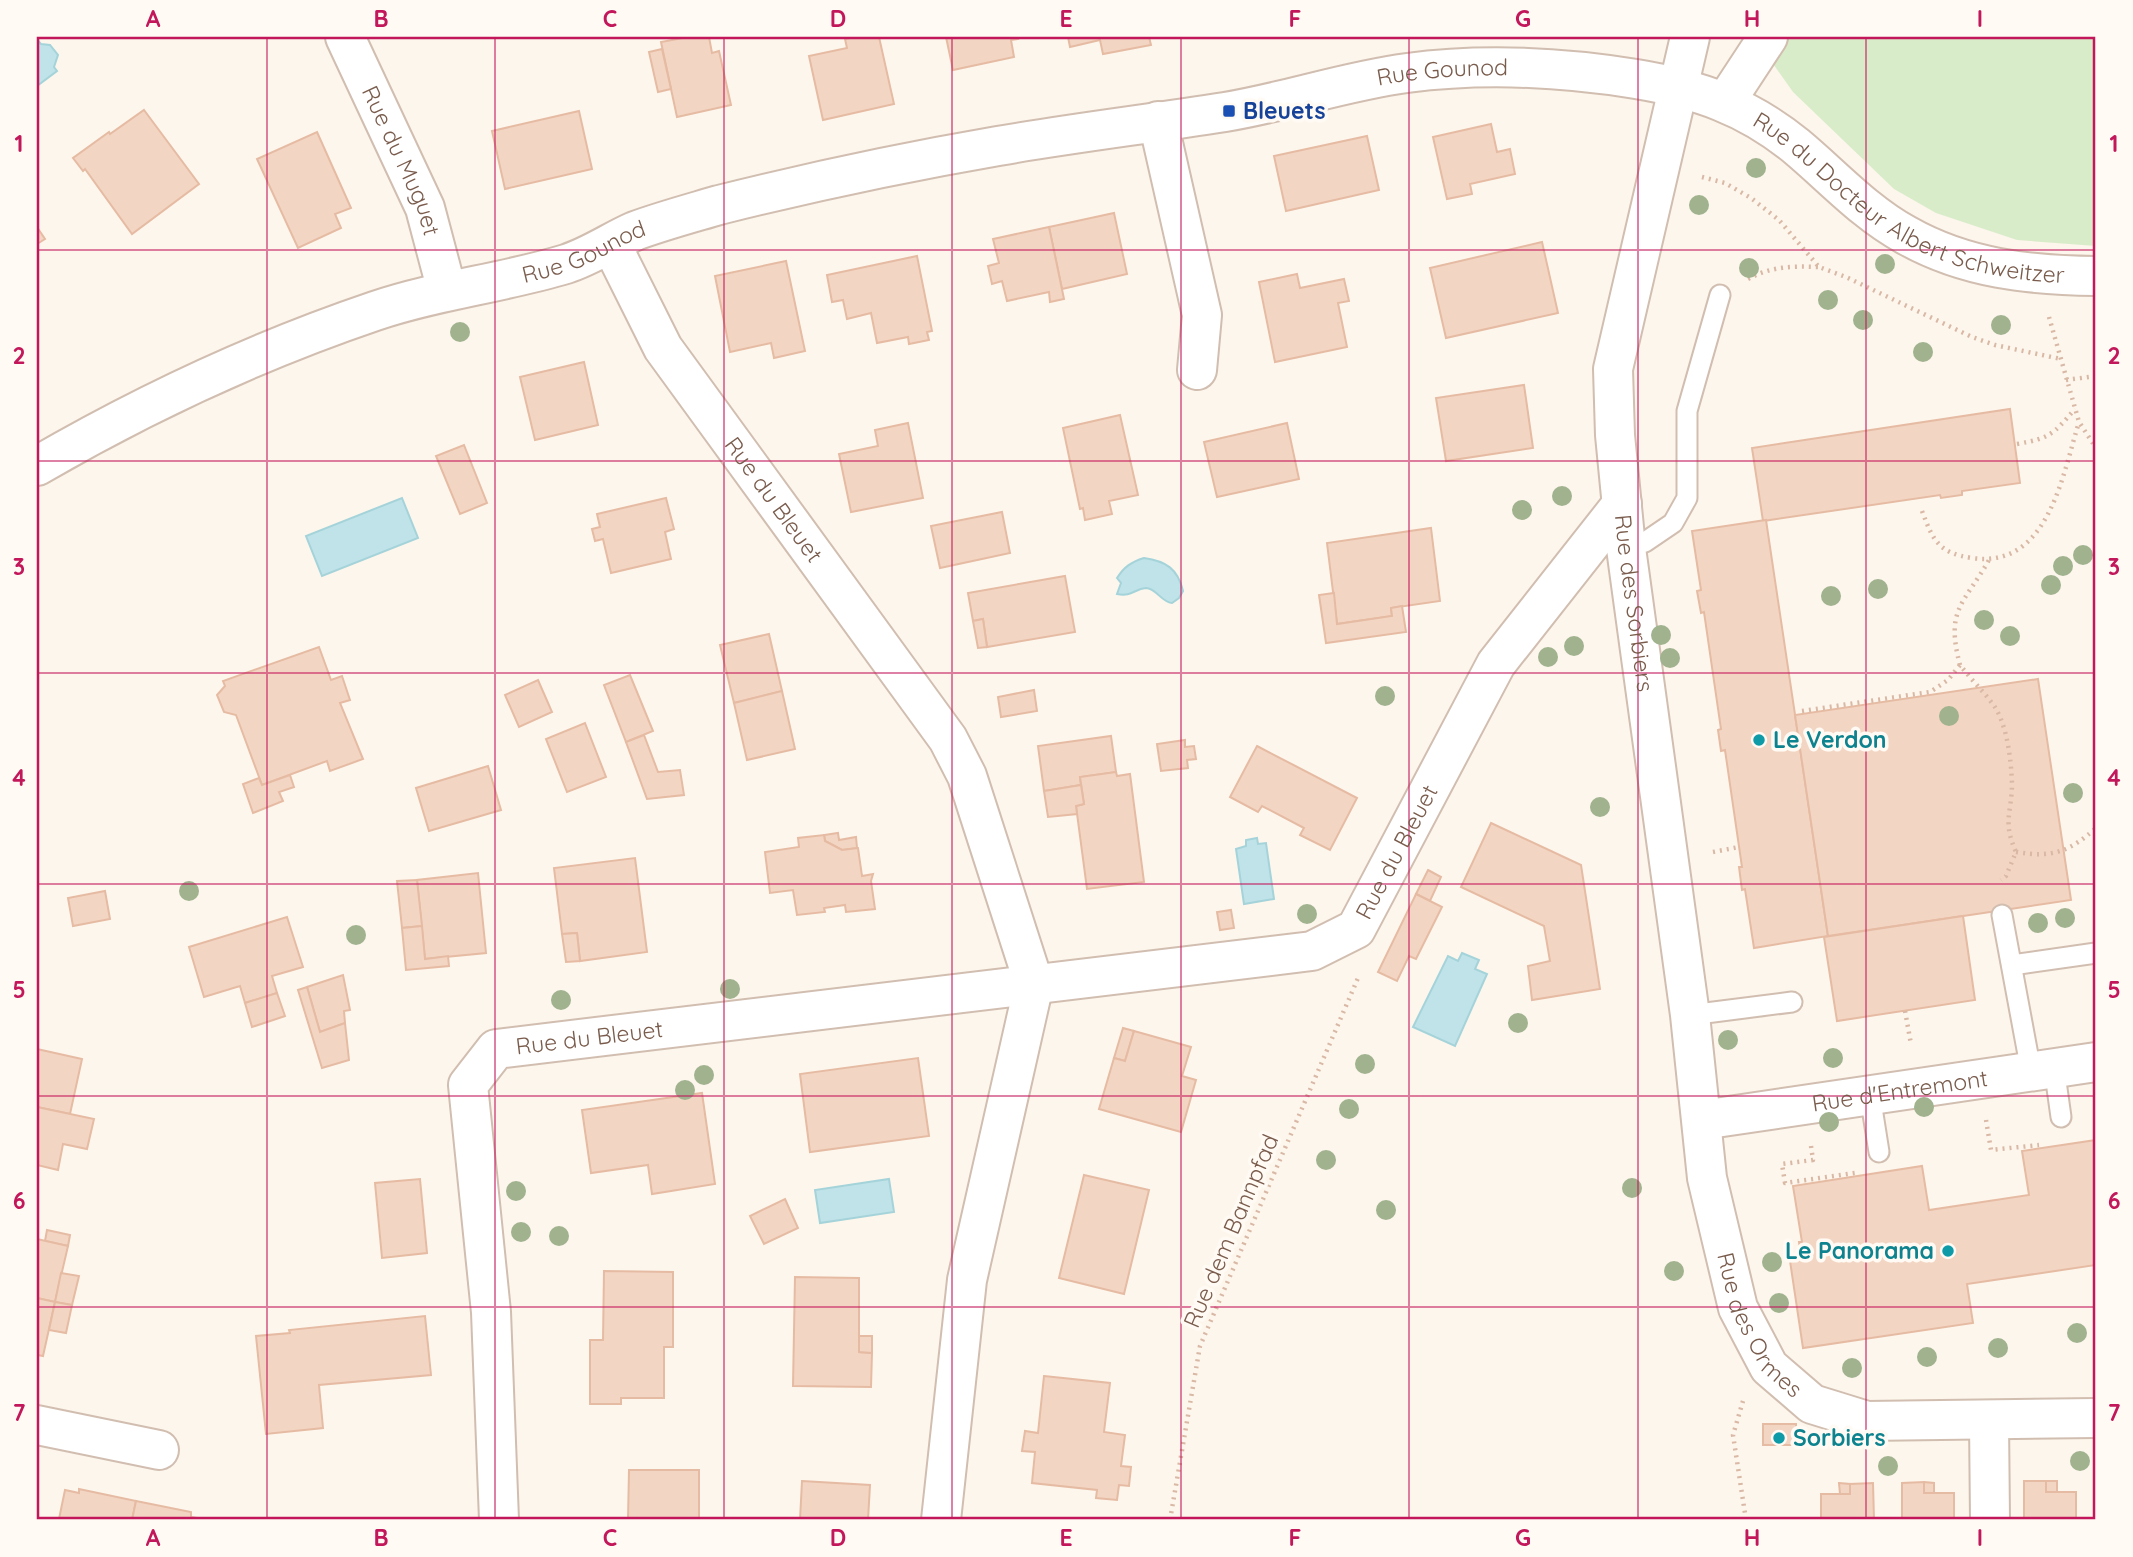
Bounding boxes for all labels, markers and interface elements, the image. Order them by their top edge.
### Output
text: A [146,4,161,33]
text: B [373,4,389,33]
text: C [603,4,617,33]
text: D [830,4,846,33]
text: E [1059,4,1073,33]
text: F [1289,4,1301,33]
text: G [1515,4,1531,33]
text: H [1744,4,1760,33]
text: I [1977,4,1983,33]
street label: Rue Gounod [1374,52,1508,92]
street label: Rue du Muguet [356,81,447,239]
place label: Bleuets [1243,96,1326,125]
marker: Bleuets [1221,103,1237,119]
street label: Rue du Docteur Albert Schweitzer [1748,105,2066,289]
text: 1 [15,129,23,158]
text: 1 [2110,129,2118,158]
street label: Rue Gounod [519,213,649,289]
text: 2 [12,341,26,370]
text: 2 [2107,341,2121,370]
street label: Rue du Bleuet [719,431,829,568]
street label: Rue des Sorbiers [1609,513,1661,694]
text: 3 [13,552,25,581]
text: 3 [2108,552,2120,581]
place label: Le Verdon [1773,725,1887,754]
marker: Le Verdon [1751,732,1767,748]
text: 4 [12,763,26,792]
text: 4 [2107,763,2121,792]
street label: Rue du Bleuet [1349,779,1444,924]
text: 5 [12,975,26,1004]
text: 5 [2107,975,2121,1004]
street label: Rue du Bleuet [514,1014,665,1061]
street label: Rue d'Entremont [1810,1063,1990,1118]
street label: Rue dem Bannpfad [1177,1130,1284,1332]
text: 6 [13,1186,25,1215]
text: 6 [2108,1186,2120,1215]
place label: Le Panorama [1785,1236,1934,1265]
marker: Le Panorama [1940,1243,1956,1259]
street label: Rue des Ormes [1711,1249,1809,1403]
text: 7 [13,1398,26,1427]
text: 7 [2108,1398,2121,1427]
place label: Sorbiers [1793,1423,1886,1452]
marker: Sorbiers [1771,1430,1787,1446]
text: A [146,1523,161,1552]
text: B [373,1523,389,1552]
text: C [603,1523,617,1552]
text: D [830,1523,846,1552]
text: E [1059,1523,1073,1552]
text: F [1289,1523,1301,1552]
text: G [1515,1523,1531,1552]
text: H [1744,1523,1760,1552]
text: I [1977,1523,1983,1552]

